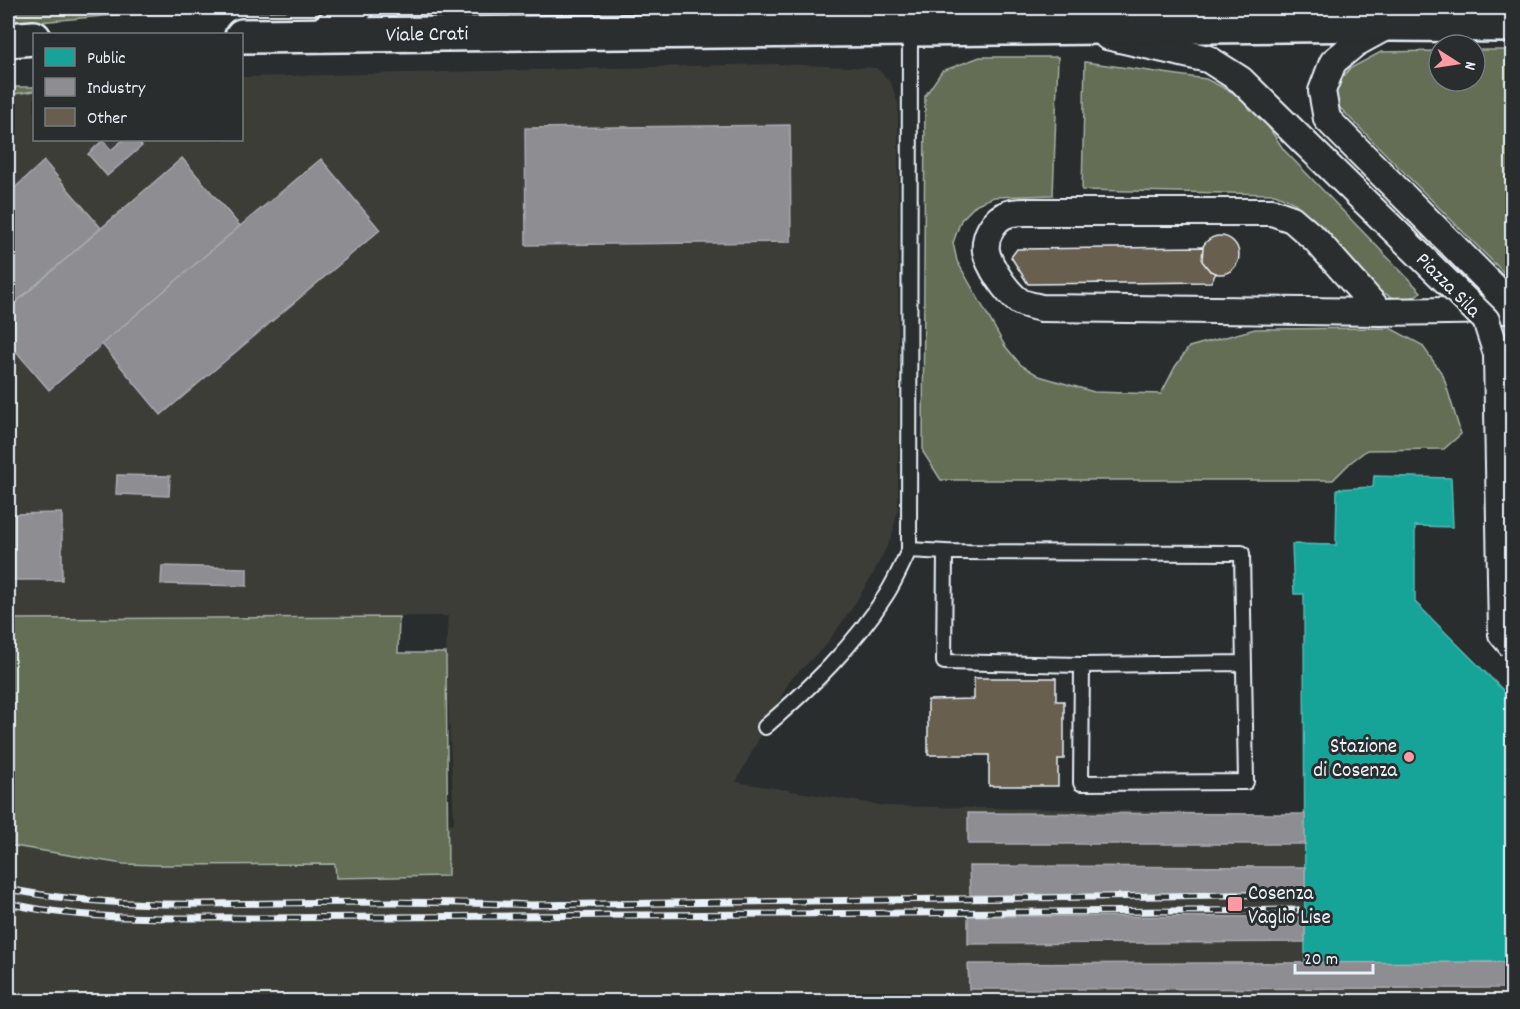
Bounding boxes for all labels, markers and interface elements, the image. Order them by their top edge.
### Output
street label: Viale Crati [386,20,469,52]
legend [33,33,243,141]
north arrow [1427,33,1487,93]
text: Public [87,47,126,72]
text: N [1457,59,1481,72]
text: Industry [87,77,146,102]
text: Other [87,107,127,132]
street label: Piazza Sila [1407,247,1487,326]
place label: Stazione di Cosenza [1313,733,1398,787]
marker: Stazione di Cosenza [1402,750,1416,764]
place label: Cosenza Vaglio Lise [1248,880,1331,934]
marker: Cosenza Vaglio Lise [1226,895,1244,913]
scale bar [1295,937,1373,975]
text: 20 m [1304,948,1338,973]

